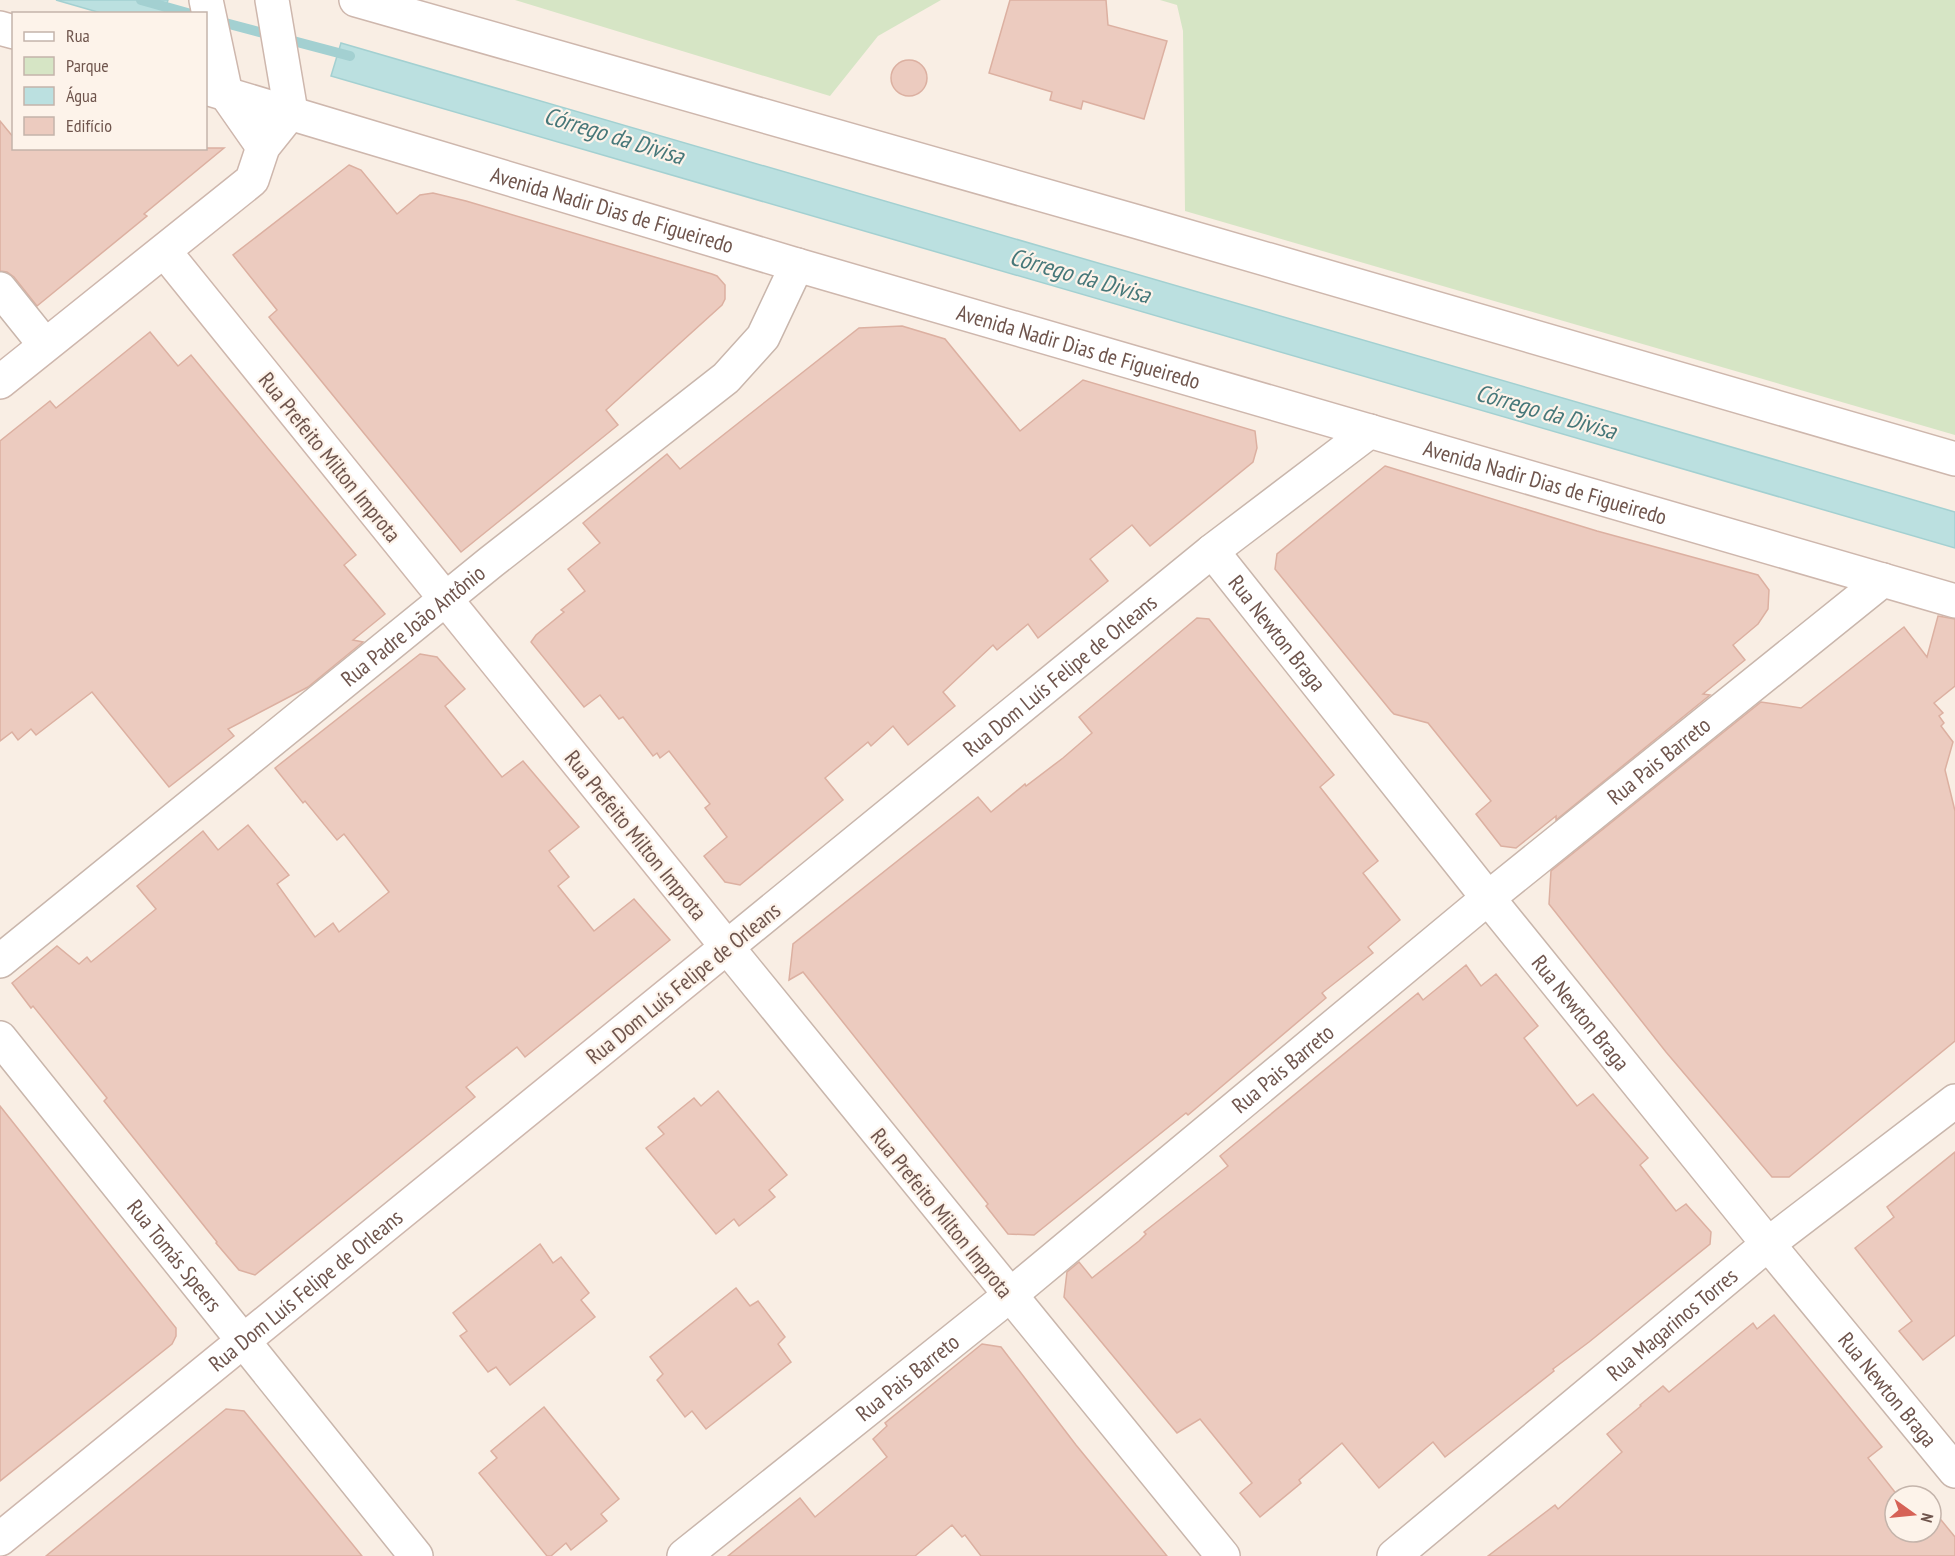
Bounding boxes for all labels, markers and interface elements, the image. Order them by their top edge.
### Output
legend [12,12,207,150]
text: Rua [66,24,90,47]
text: Parque [66,54,109,77]
text: Água [66,84,97,107]
water label: Córrego da Divisa [541,100,689,172]
text: Edifício [66,114,112,137]
street label: Avenida Nadir Dias de Figueiredo [487,160,737,259]
water label: Córrego da Divisa [1006,241,1155,311]
street label: Avenida Nadir Dias de Figueiredo [954,298,1203,395]
street label: Rua Prefeito Milton Improta [253,366,407,548]
water label: Córrego da Divisa [1472,377,1621,447]
street label: Avenida Nadir Dias de Figueiredo [1420,434,1670,531]
street label: Rua Padre João Antônio [335,559,491,692]
street label: Rua Newton Braga [1223,569,1332,697]
street label: Rua Dom Luís Felipe de Orleans [957,588,1162,763]
street label: Rua Pais Barreto [1601,711,1716,811]
street label: Rua Prefeito Milton Improta [559,744,713,926]
street label: Rua Dom Luís Felipe de Orleans [580,896,786,1070]
street label: Rua Newton Braga [1526,949,1636,1076]
street label: Rua Pais Barreto [1226,1018,1339,1119]
street label: Rua Prefeito Milton Improta [865,1122,1019,1304]
street label: Rua Tomás Speers [121,1194,228,1317]
street label: Rua Dom Luís Felipe de Orleans [203,1203,408,1377]
street label: Rua Magarinos Torres [1601,1261,1743,1387]
street label: Rua Newton Braga [1832,1326,1943,1453]
street label: Rua Pais Barreto [850,1328,965,1427]
north arrow [1883,1484,1943,1544]
text: N [1917,1511,1938,1525]

